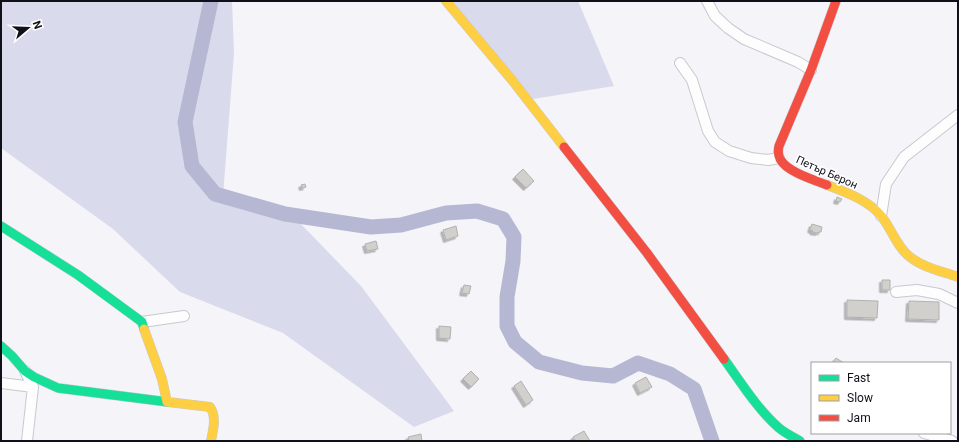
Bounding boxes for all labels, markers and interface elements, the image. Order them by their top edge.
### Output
north arrow [8,8,48,48]
text: N [30,19,44,31]
street label: Петър Берон [794,153,860,192]
legend [811,362,951,434]
text: Fast [847,371,870,385]
text: Slow [847,391,873,405]
text: Jam [847,411,871,425]

